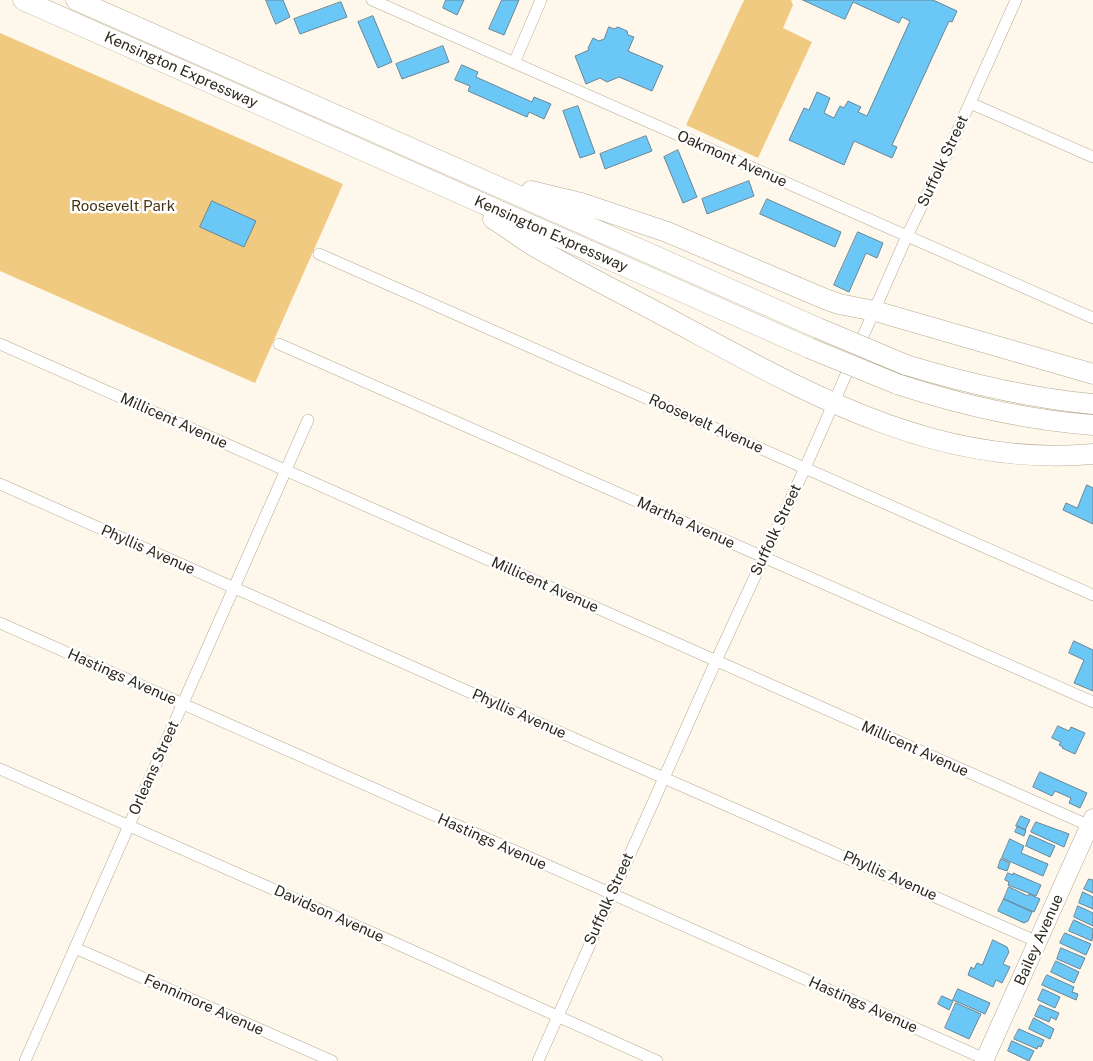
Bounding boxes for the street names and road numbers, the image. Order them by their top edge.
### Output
street label: Kensington Expressway [101,28,261,112]
street label: Suffolk Street [914,112,972,210]
street label: Oakmont Avenue [674,127,790,191]
street label: Kensington Expressway [471,192,631,276]
street label: Millicent Avenue [118,389,230,453]
street label: Roosevelt Avenue [646,391,766,457]
street label: Suffolk Street [747,481,805,579]
street label: Martha Avenue [634,493,738,553]
street label: Phyllis Avenue [98,521,198,579]
street label: Millicent Avenue [489,553,601,617]
street label: Hastings Avenue [65,645,179,709]
street label: Phyllis Avenue [469,685,569,743]
street label: Millicent Avenue [859,717,971,781]
street label: Orleans Street [125,718,183,818]
street label: Hastings Avenue [435,810,549,874]
street label: Phyllis Avenue [840,847,940,905]
street label: Suffolk Street [581,850,637,948]
street label: Davidson Avenue [271,882,387,946]
street label: Bailey Avenue [1011,892,1067,988]
street label: Fennimore Avenue [141,971,267,1039]
street label: Hastings Avenue [806,973,920,1037]

